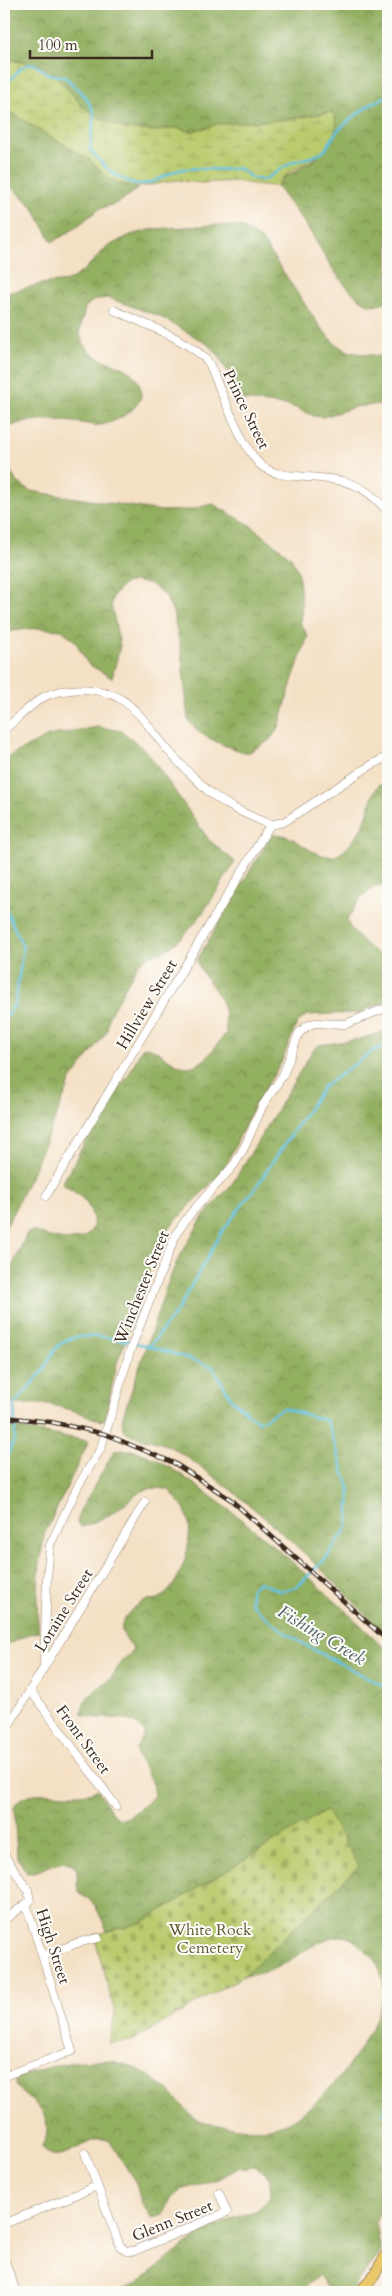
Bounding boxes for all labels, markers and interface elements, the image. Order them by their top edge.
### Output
scale bar [30,28,152,60]
text: 100 m [38,35,78,55]
street label: Prince Street [217,366,275,453]
street label: Hillview Street [111,955,182,1054]
street label: Winchester Street [109,1227,175,1348]
street label: Loraine Street [29,1565,98,1657]
water label: Fishing Creek [273,1599,371,1672]
street label: Front Street [51,1701,116,1779]
street label: High Street [30,1906,76,1987]
park label: White Rock Cemetery [167,1919,252,1959]
street label: Glenn Street [129,2195,216,2247]

